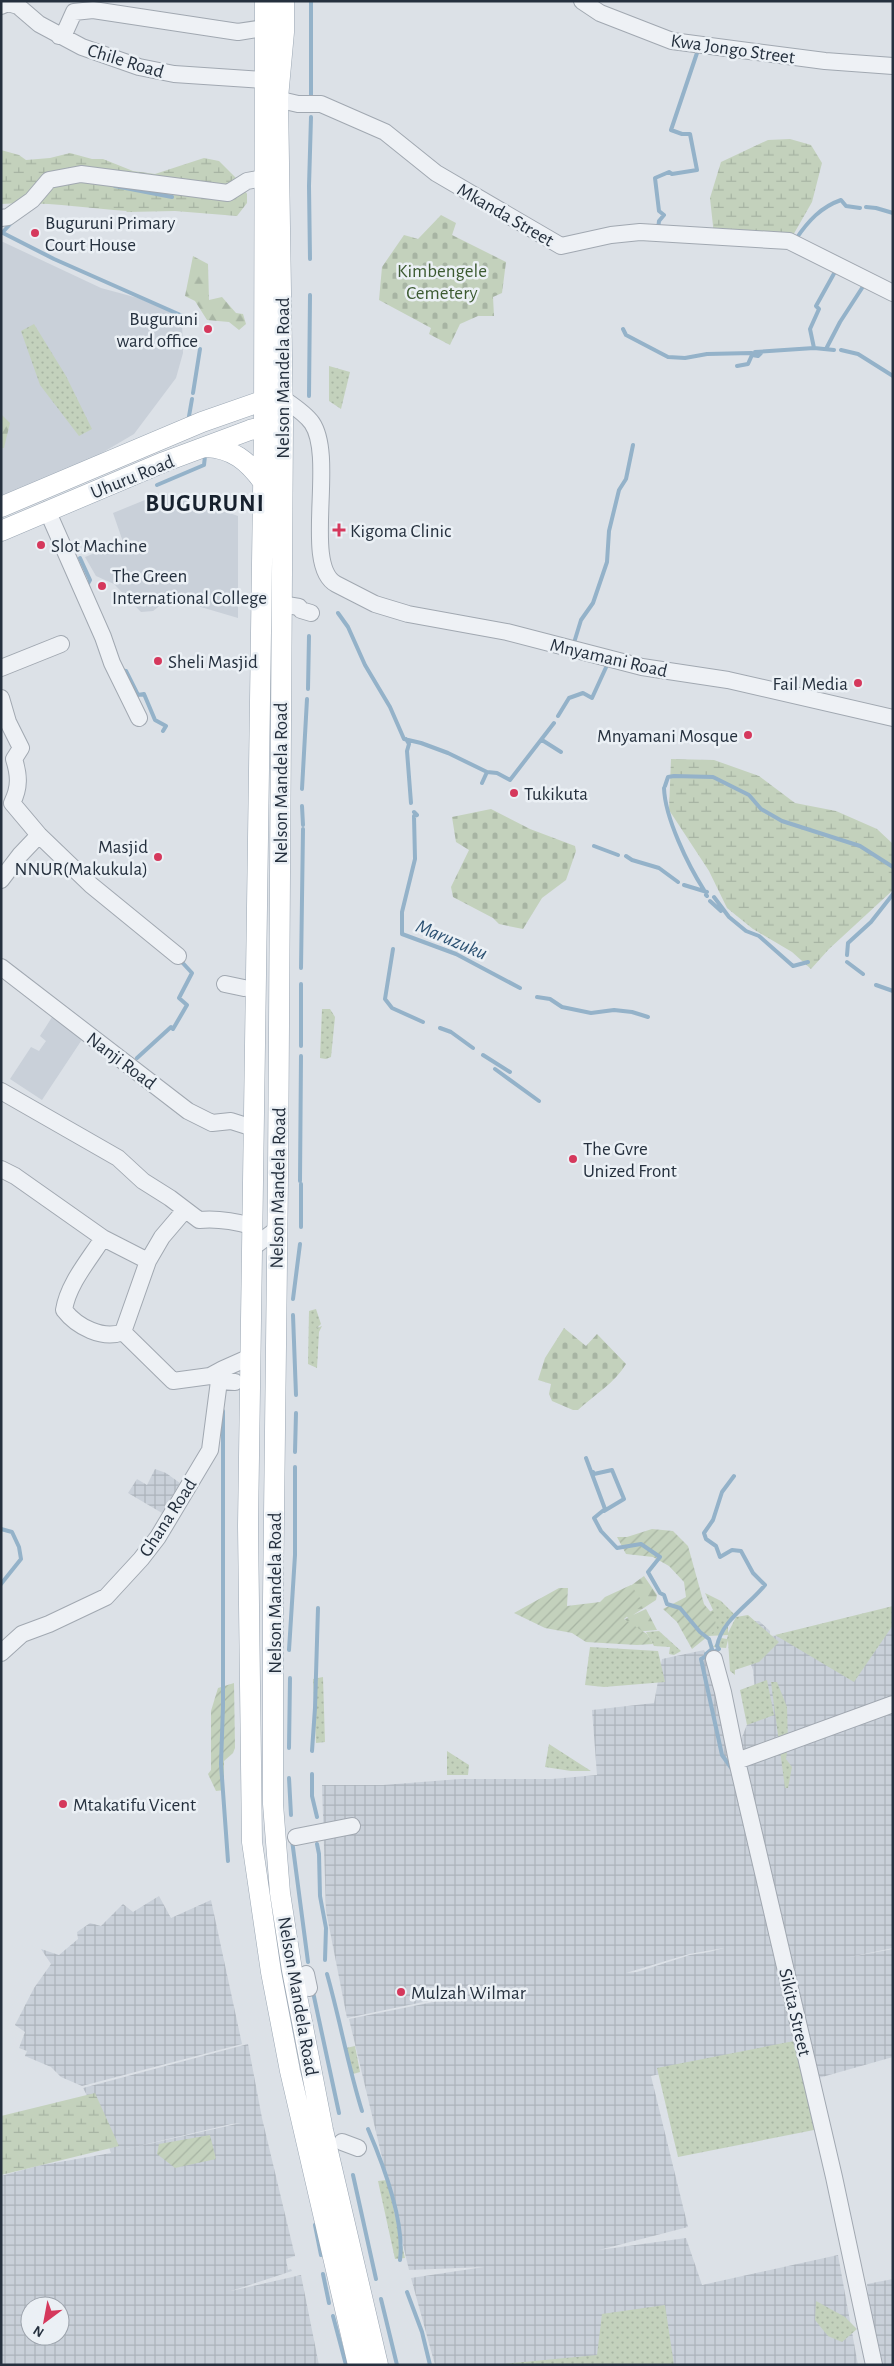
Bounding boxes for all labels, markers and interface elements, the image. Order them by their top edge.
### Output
street label: Kwa Jongo Street [669,31,796,68]
street label: Chile Road [85,41,166,82]
street label: Mkanda Street [454,180,557,251]
place label: Buguruni Primary Court House [45,214,175,255]
marker: Buguruni Primary Court House [29,227,41,239]
park label: Kimbengele Cemetery [397,262,487,303]
street label: Nelson Mandela Road [274,297,293,459]
place label: Buguruni ward office [117,310,198,351]
marker: Buguruni ward office [202,323,214,335]
street label: Uhuru Road [88,452,177,503]
district label: BUGURUNI [145,492,265,516]
place label: Kigoma Clinic [350,522,451,541]
marker: Kigoma Clinic [332,523,346,537]
place label: Slot Machine [51,537,147,556]
marker: Slot Machine [35,539,47,551]
place label: The Green International College [112,567,267,608]
marker: The Green International College [96,580,108,592]
street label: Mnyamani Road [548,636,669,681]
place label: Sheli Masjid [168,653,258,672]
marker: Sheli Masjid [152,655,164,667]
place label: Fail Media [773,675,848,694]
marker: Fail Media [852,677,864,689]
street label: Nelson Mandela Road [272,702,291,864]
place label: Mnyamani Mosque [597,727,738,746]
marker: Mnyamani Mosque [742,729,754,741]
place label: Tukikuta [524,785,588,804]
marker: Tukikuta [508,787,520,799]
place label: Masjid NNUR(Makukula) [15,838,148,879]
marker: Masjid NNUR(Makukula) [152,851,164,863]
water label: Maruzuku [413,916,490,964]
street label: Nanji Road [83,1029,159,1093]
street label: Nelson Mandela Road [268,1107,289,1269]
place label: The Gvre Unized Front [583,1140,677,1181]
marker: The Gvre Unized Front [567,1153,579,1165]
street label: Ghana Road [136,1475,201,1560]
street label: Nelson Mandela Road [266,1512,285,1674]
place label: Mtakatifu Vicent [73,1796,196,1815]
marker: Mtakatifu Vicent [57,1798,69,1810]
street label: Nelson Mandela Road [274,1915,321,2078]
street label: Sikita Street [775,1967,814,2058]
place label: Mulzah Wilmar [411,1984,526,2003]
marker: Mulzah Wilmar [395,1986,407,1998]
north arrow [20,2296,70,2346]
text: N [31,2323,46,2340]

